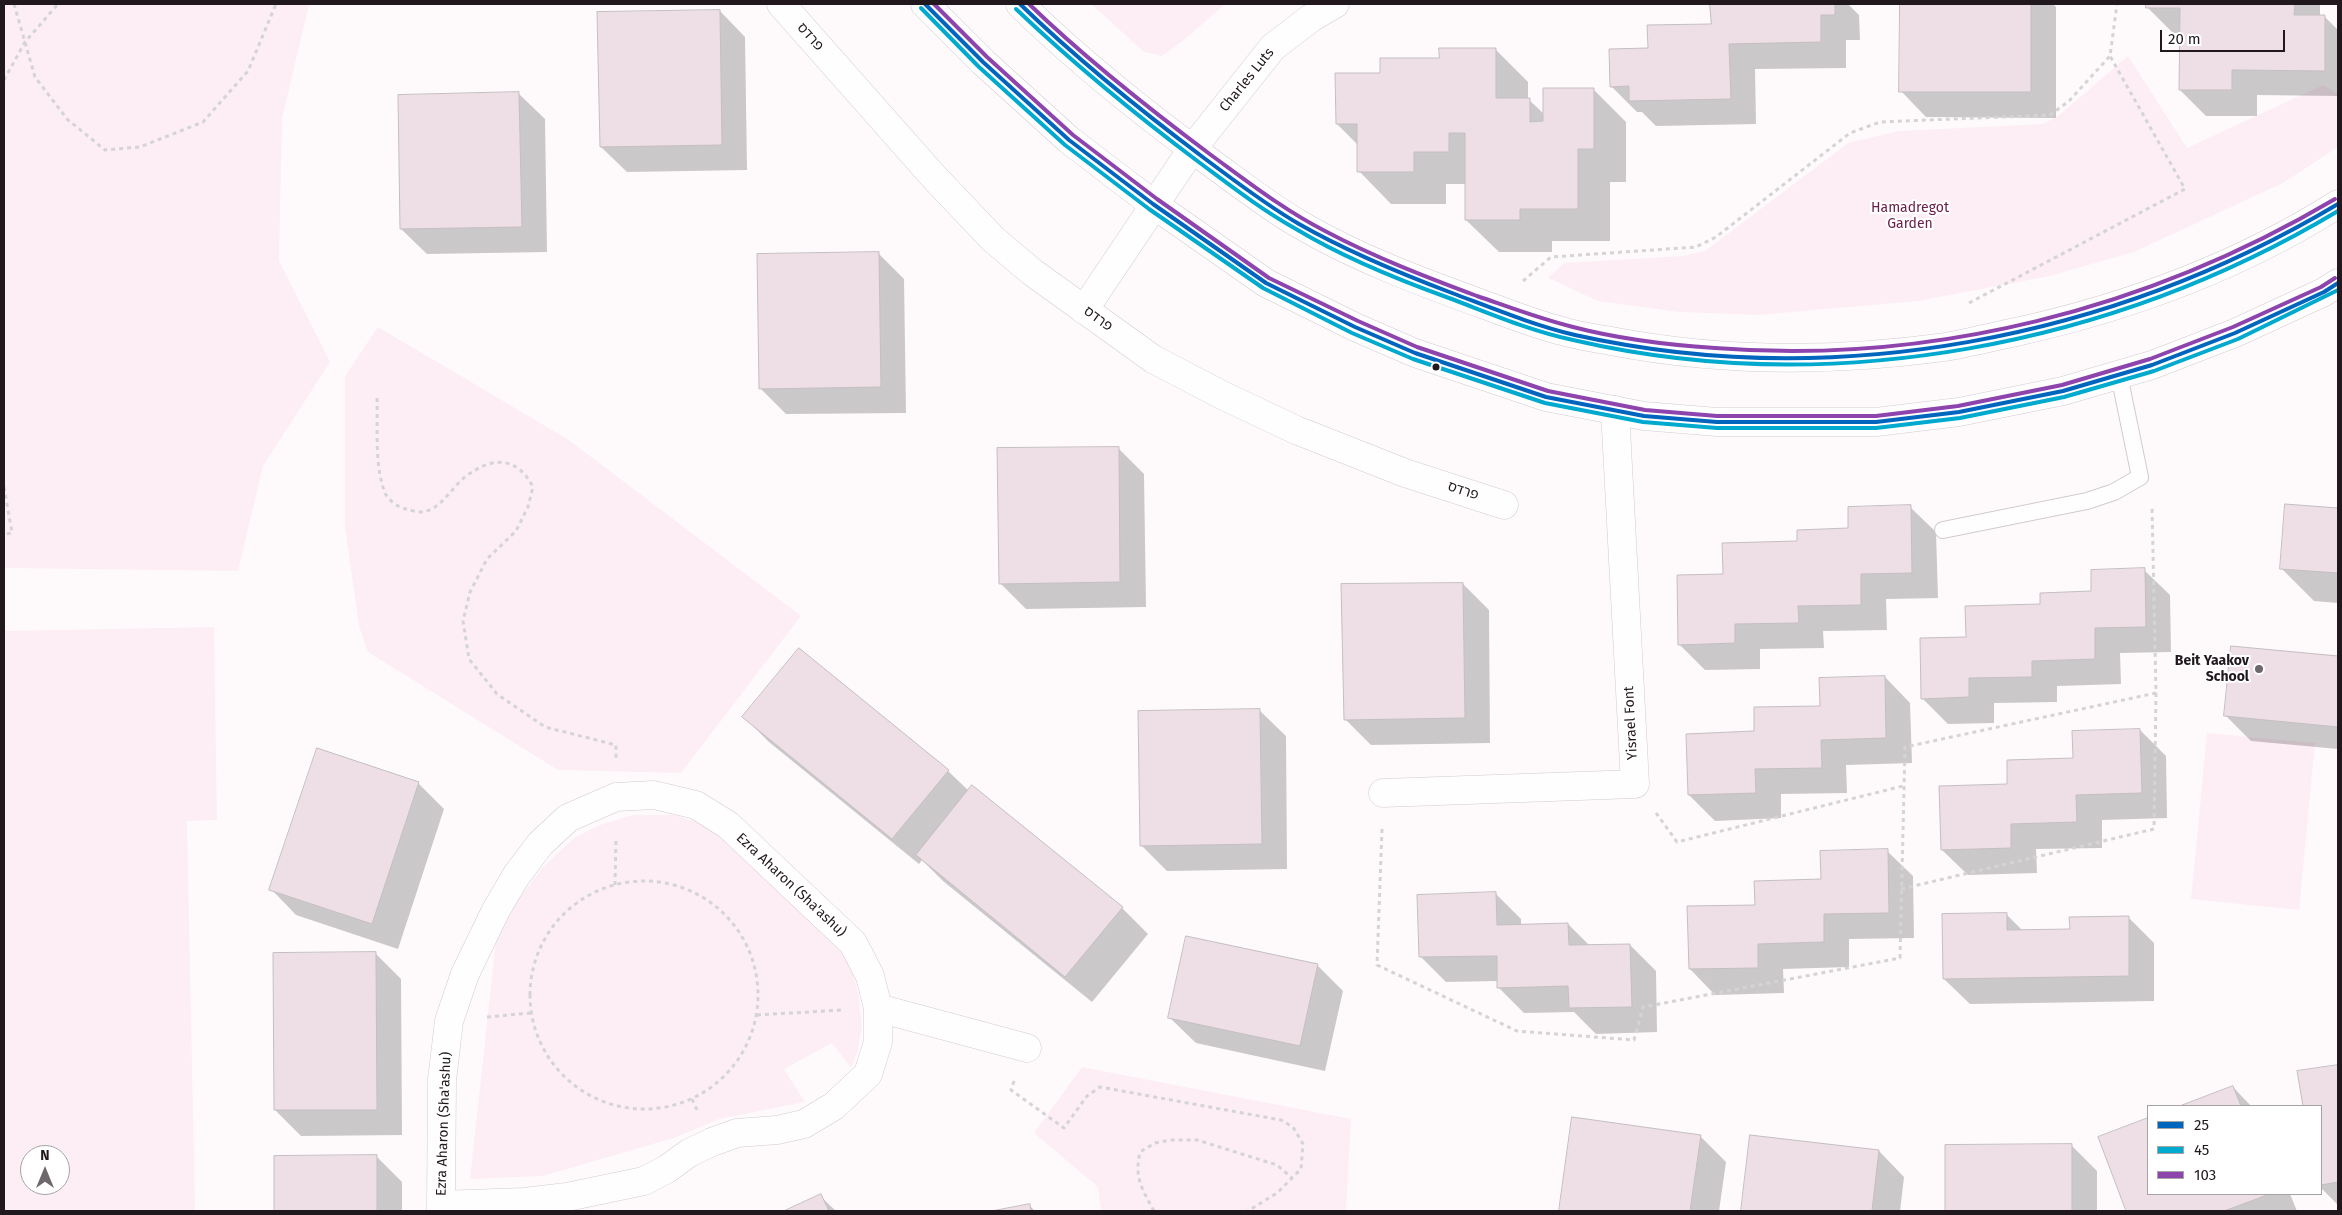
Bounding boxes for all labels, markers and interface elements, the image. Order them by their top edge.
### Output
street label: פרדס [793,20,827,54]
scale bar [2162,20,2287,52]
text: 20 m [2168,30,2201,48]
street label: Charles Luts [1216,45,1278,115]
park label: Hamadregot Garden [1871,200,1949,232]
street label: פרדס [1080,303,1116,335]
unlabelled marker [1431,362,1441,372]
street label: פרדס [1445,478,1481,504]
place label: Beit Yaakov School [2175,653,2249,686]
marker: Beit Yaakov School [2253,663,2265,675]
street label: Yisrael Font [1621,686,1641,760]
street label: Ezra Aharon (Sha'ashu) [732,830,850,940]
street label: Ezra Aharon (Sha'ashu) [433,1052,455,1196]
legend [2147,1105,2322,1195]
text: 25 [2194,1116,2209,1134]
text: 45 [2194,1141,2209,1159]
north arrow [20,1145,70,1195]
text: N [40,1147,50,1164]
text: 103 [2194,1166,2216,1184]

